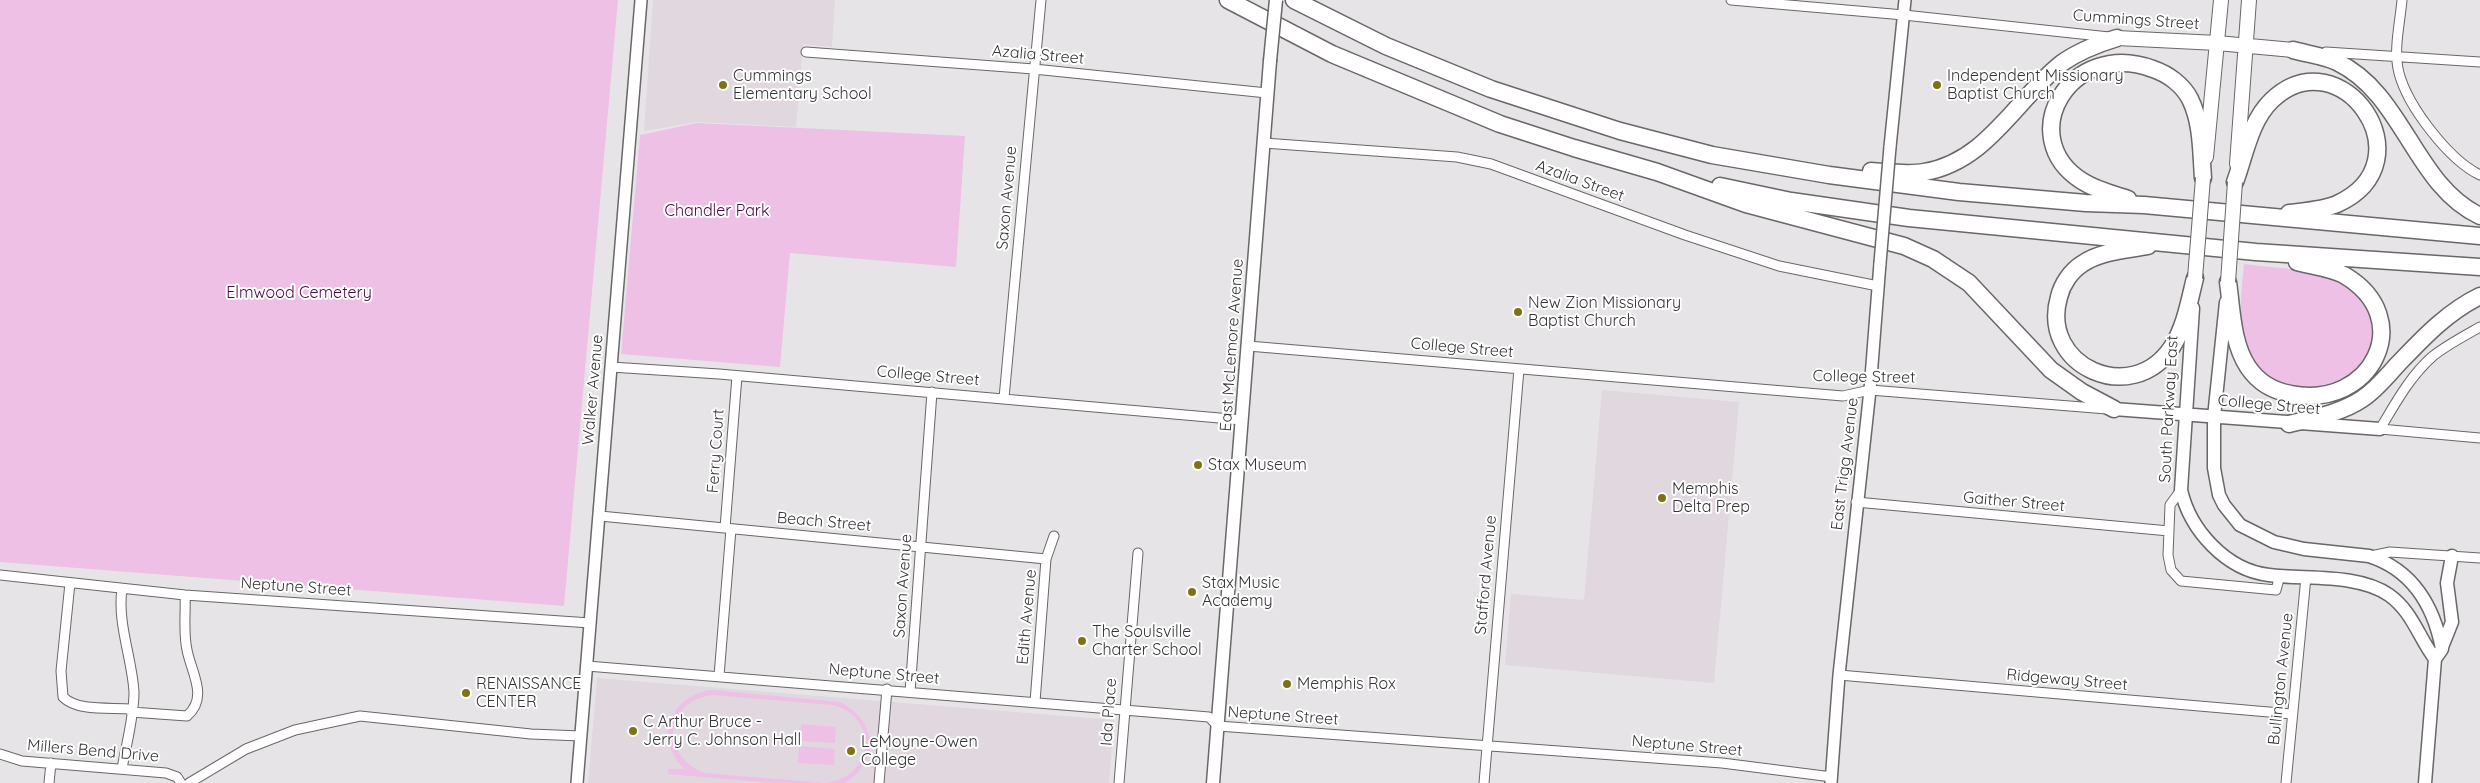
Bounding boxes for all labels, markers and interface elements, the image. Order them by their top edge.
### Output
street label: Cummings Street [2072,6,2200,34]
street label: Azalia Street [991,41,1085,69]
place label: Cummings Elementary School [733,66,872,104]
place label: Independent Missionary Baptist Church [1947,66,2124,104]
marker: Cummings Elementary School [717,79,729,91]
marker: Independent Missionary Baptist Church [1931,79,1943,91]
street label: Saxon Avenue [993,145,1021,251]
street label: Azalia Street [1533,156,1627,206]
park label: Chandler Park [664,201,770,221]
street label: East McLemore Avenue [1216,258,1248,432]
park label: Elmwood Cemetery [226,283,372,303]
place label: New Zion Missionary Baptist Church [1528,293,1681,331]
marker: New Zion Missionary Baptist Church [1512,306,1524,318]
street label: Walker Avenue [579,334,607,446]
street label: College Street [1410,334,1514,362]
street label: South Parkway East [2156,335,2182,483]
street label: College Street [876,362,980,390]
street label: College Street [1812,367,1916,387]
street label: College Street [2217,391,2321,419]
street label: East Trigg Avenue [1827,397,1863,531]
street label: Ferry Court [703,408,729,494]
place label: Stax Museum [1208,455,1307,475]
marker: Stax Museum [1192,459,1204,471]
place label: Memphis Delta Prep [1672,479,1750,517]
street label: Gaither Street [1962,488,2066,516]
marker: Memphis Delta Prep [1656,492,1668,504]
street label: Beach Street [776,508,872,536]
street label: Stafford Avenue [1471,514,1501,636]
street label: Saxon Avenue [890,533,916,639]
street label: Edith Avenue [1013,568,1041,666]
place label: Stax Music Academy [1202,573,1280,611]
street label: Neptune Street [240,574,352,600]
marker: Stax Music Academy [1186,586,1198,598]
street label: Bullington Avenue [2265,612,2297,746]
place label: The Soulsville Charter School [1092,622,1202,660]
marker: The Soulsville Charter School [1076,635,1088,647]
street label: Neptune Street [828,660,940,688]
street label: Ridgeway Street [2006,665,2128,695]
place label: RENAISSANCE CENTER [476,674,581,712]
place label: Memphis Rox [1297,674,1396,694]
street label: Ida Place [1097,677,1121,747]
marker: Memphis Rox [1281,678,1293,690]
marker: RENAISSANCE CENTER [460,687,472,699]
street label: Neptune Street [1227,703,1339,729]
place label: C Arthur Bruce - Jerry C. Johnson Hall [643,712,801,750]
marker: C Arthur Bruce - Jerry C. Johnson Hall [627,725,639,737]
place label: LeMoyne-Owen College [861,732,978,770]
street label: Neptune Street [1631,732,1743,760]
street label: Millers Bend Drive [26,736,160,766]
marker: LeMoyne-Owen College [845,745,857,757]

